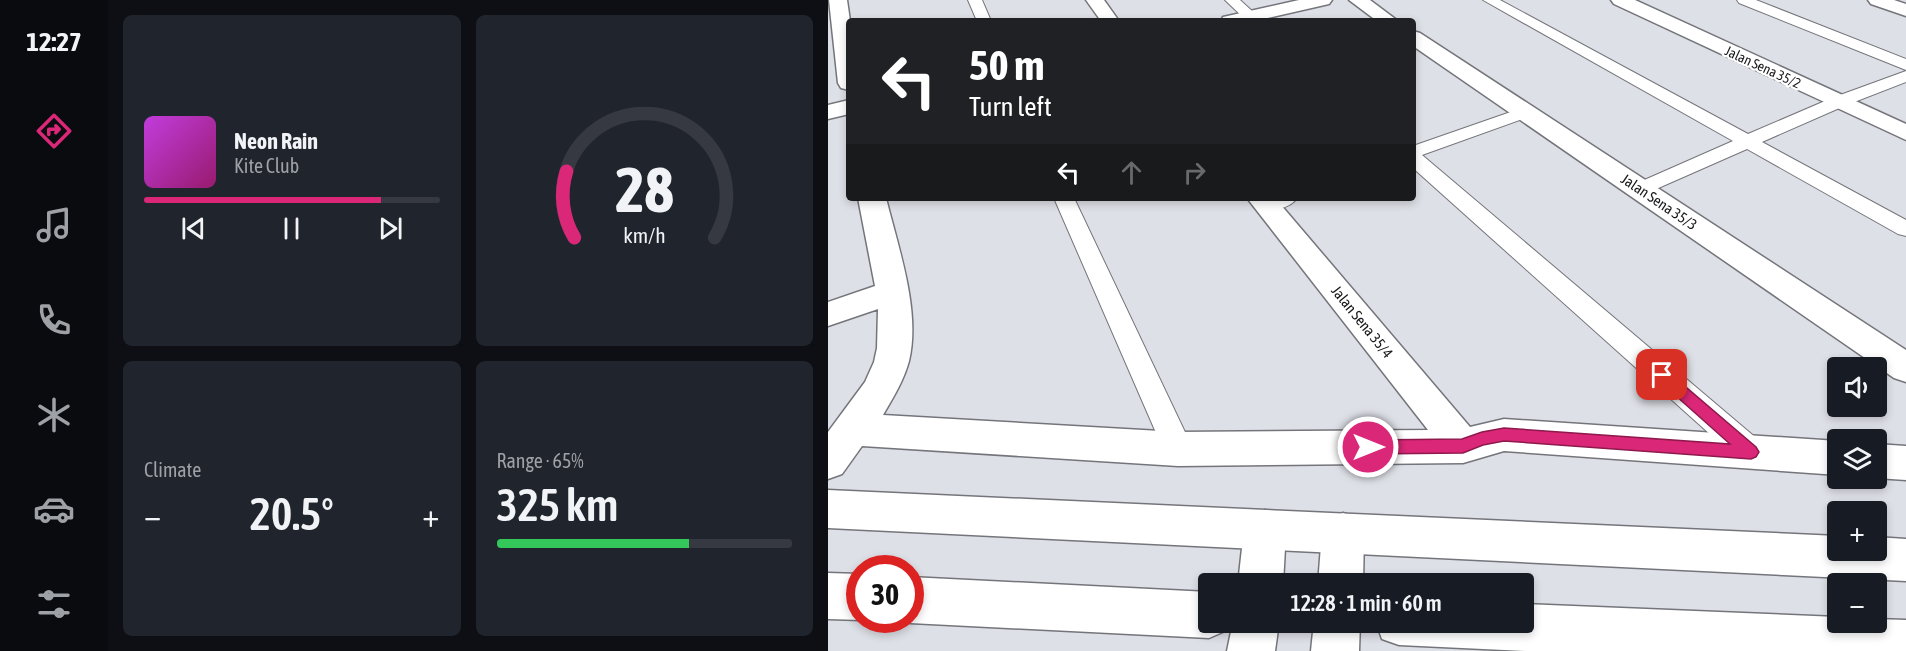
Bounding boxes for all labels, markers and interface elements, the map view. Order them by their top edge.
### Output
text: 12:27 [26,26,82,57]
text: 50 m [969,41,1044,89]
icon: left [870,42,948,120]
street label: Jalan Sena 35/2 [1723,42,1803,92]
text: Turn left [969,91,1052,122]
icon: directions [33,110,75,152]
text: Neon Rain [234,128,318,154]
text: Kite Club [234,154,299,177]
text: 28 [615,154,674,225]
icon: left [1052,156,1085,189]
icon: ahead [1115,156,1148,189]
icon: right [1178,156,1211,189]
street label: Jalan Sena 35/3 [1618,170,1700,233]
icon: music [33,204,75,246]
icon: previous [177,212,210,245]
icon: pause [275,212,308,245]
icon: next [374,212,407,245]
text: km/h [623,223,666,248]
street label: Jalan Sena 35/4 [1328,282,1397,361]
icon: phone [33,299,75,341]
pin [1636,349,1687,400]
map controls [1827,357,1887,633]
button: sound [1827,357,1887,417]
icon: arrive [1645,358,1678,391]
icon: climate [33,394,75,436]
position arrow [1336,415,1400,479]
button: layers [1827,429,1887,489]
text: Range · 65% [497,449,584,472]
text: Climate [144,458,201,481]
text: 325 km [497,479,618,531]
icon: car [33,488,75,530]
text: 20.5° [250,488,334,540]
text: − [144,496,161,534]
text: + [422,496,439,534]
button: + [1827,501,1887,561]
speed limit sign: 30 [846,555,924,633]
button: − [1827,573,1887,633]
icon: filters [33,583,75,625]
text: 12:28 · 1 min · 60 m [1290,590,1442,616]

